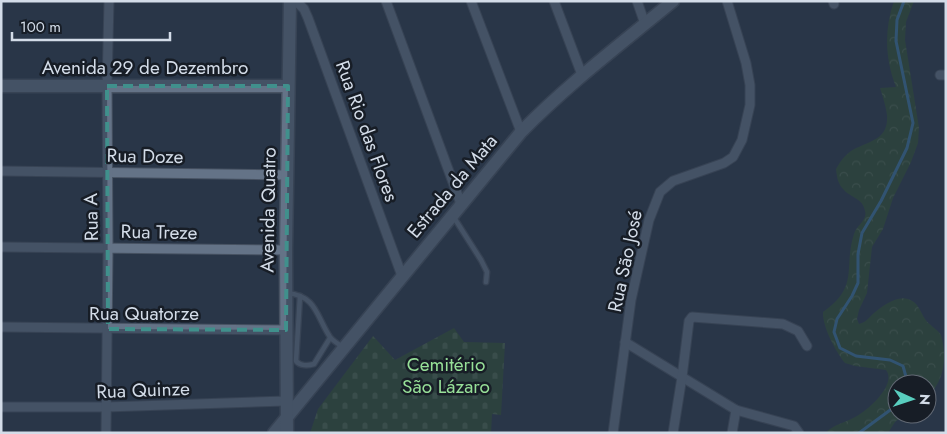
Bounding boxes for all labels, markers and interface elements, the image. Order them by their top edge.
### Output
scale bar [12,10,170,42]
text: 100 m [20,16,61,38]
street label: Avenida 29 de Dezembro [42,54,248,81]
street label: Rua Rio das Flores [329,57,405,206]
street label: Estrada da Mata [401,128,503,244]
street label: Rua Doze [106,142,184,170]
street label: Avenida Quatro [253,147,283,273]
street label: Rua A [77,192,105,241]
street label: Rua São José [601,207,649,314]
street label: Rua Treze [120,218,198,246]
street label: Rua Quatorze [89,300,199,327]
park label: Cemitério São Lázaro [402,351,490,400]
north arrow [887,374,937,424]
street label: Rua Quinze [96,375,190,405]
text: N [915,394,935,406]

